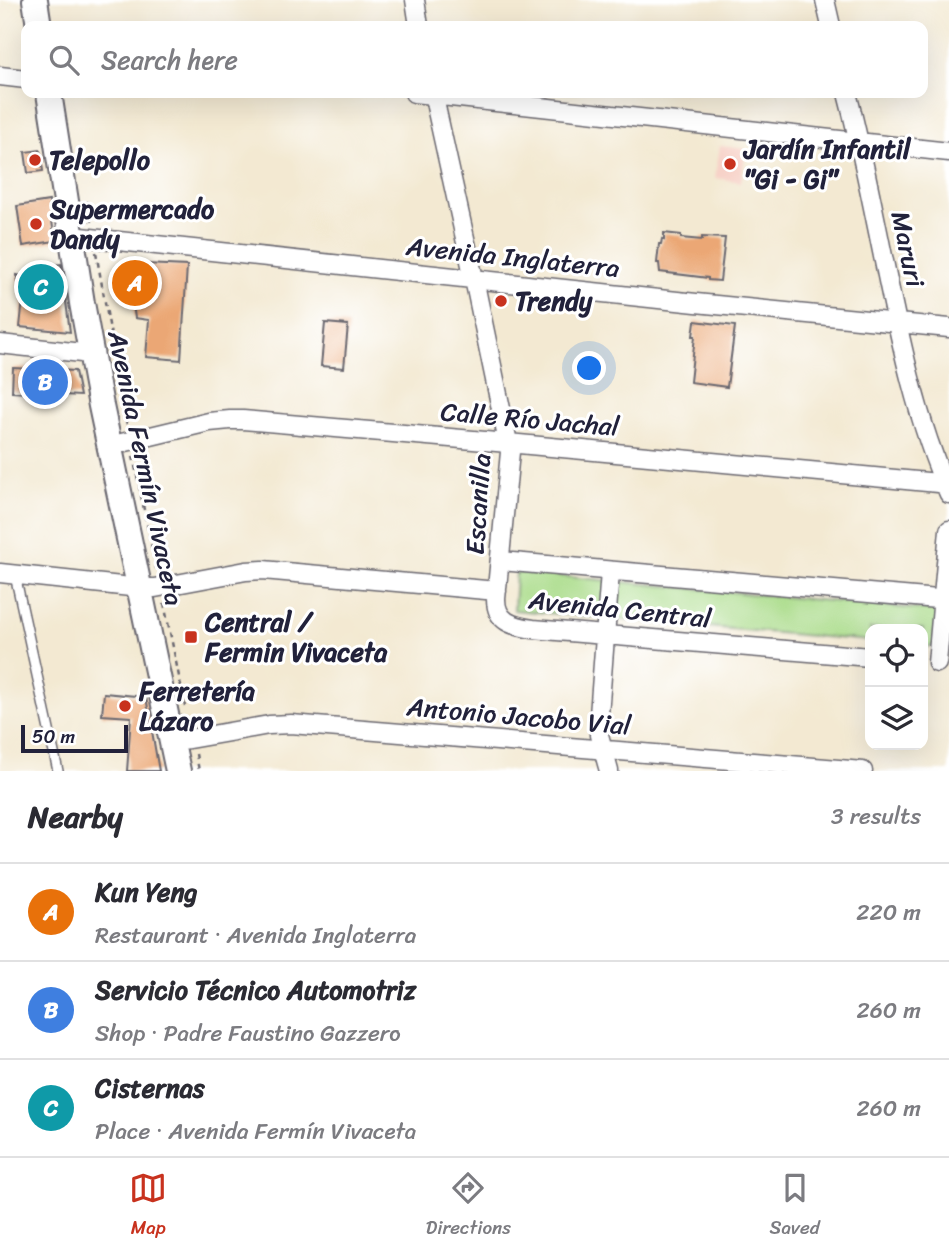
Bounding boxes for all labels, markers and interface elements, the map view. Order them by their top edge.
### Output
search box [21,21,928,98]
text: Search here [101,37,238,83]
icon: search [45,41,83,79]
place label: Jardín Infantil "Gi - Gi" [742,126,912,202]
place label: Telepollo [49,137,151,183]
marker: Telepollo [27,152,43,168]
marker: Jardín Infantil "Gi - Gi" [722,156,738,172]
place label: Supermercado Dandy [49,186,215,262]
street label: Maruri [878,207,939,292]
marker: Supermercado Dandy [28,216,44,232]
street label: Avenida Inglaterra [403,223,622,291]
pin: A [112,257,158,309]
pin: C [18,261,64,313]
place label: Trendy [515,278,593,324]
marker: Trendy [493,293,509,309]
street label: Avenida Fermín Vivaceta [94,325,198,610]
your location [572,351,606,385]
pin: B [22,356,68,408]
street label: Calle Río Jachal [439,388,622,450]
street label: Escanilla [452,452,504,556]
street label: Avenida Central [525,576,714,642]
place label: Central / Fermin Vivaceta [204,599,388,675]
map controls [865,624,928,750]
button: locate [865,624,928,687]
marker: Central / Fermin Vivaceta [183,629,199,645]
place label: Ferretería Lázaro [138,668,255,744]
street label: Antonio Jacobo Vial [404,683,633,749]
button: layers [865,687,928,750]
marker: Ferretería Lázaro [117,698,133,714]
text: 50 m [32,720,75,753]
scale bar [21,722,128,754]
text: Nearby [28,790,123,844]
text: 3 results [831,796,921,837]
text: Kun Yeng [95,869,198,915]
text: A [43,892,59,933]
text: 220 m [856,892,921,933]
text: Restaurant · Avenida Inglaterra [95,915,416,956]
text: Servicio Técnico Automotriz [95,967,416,1013]
text: B [44,990,58,1031]
text: 260 m [856,990,921,1031]
text: Shop · Padre Faustino Gazzero [95,1013,401,1054]
text: Cisternas [95,1065,205,1111]
text: C [44,1088,58,1129]
text: 260 m [856,1088,921,1129]
text: Place · Avenida Fermín Vivaceta [95,1111,416,1152]
tab: Map [129,1169,167,1244]
tab: Directions [426,1169,511,1244]
tab: Saved [770,1169,820,1244]

